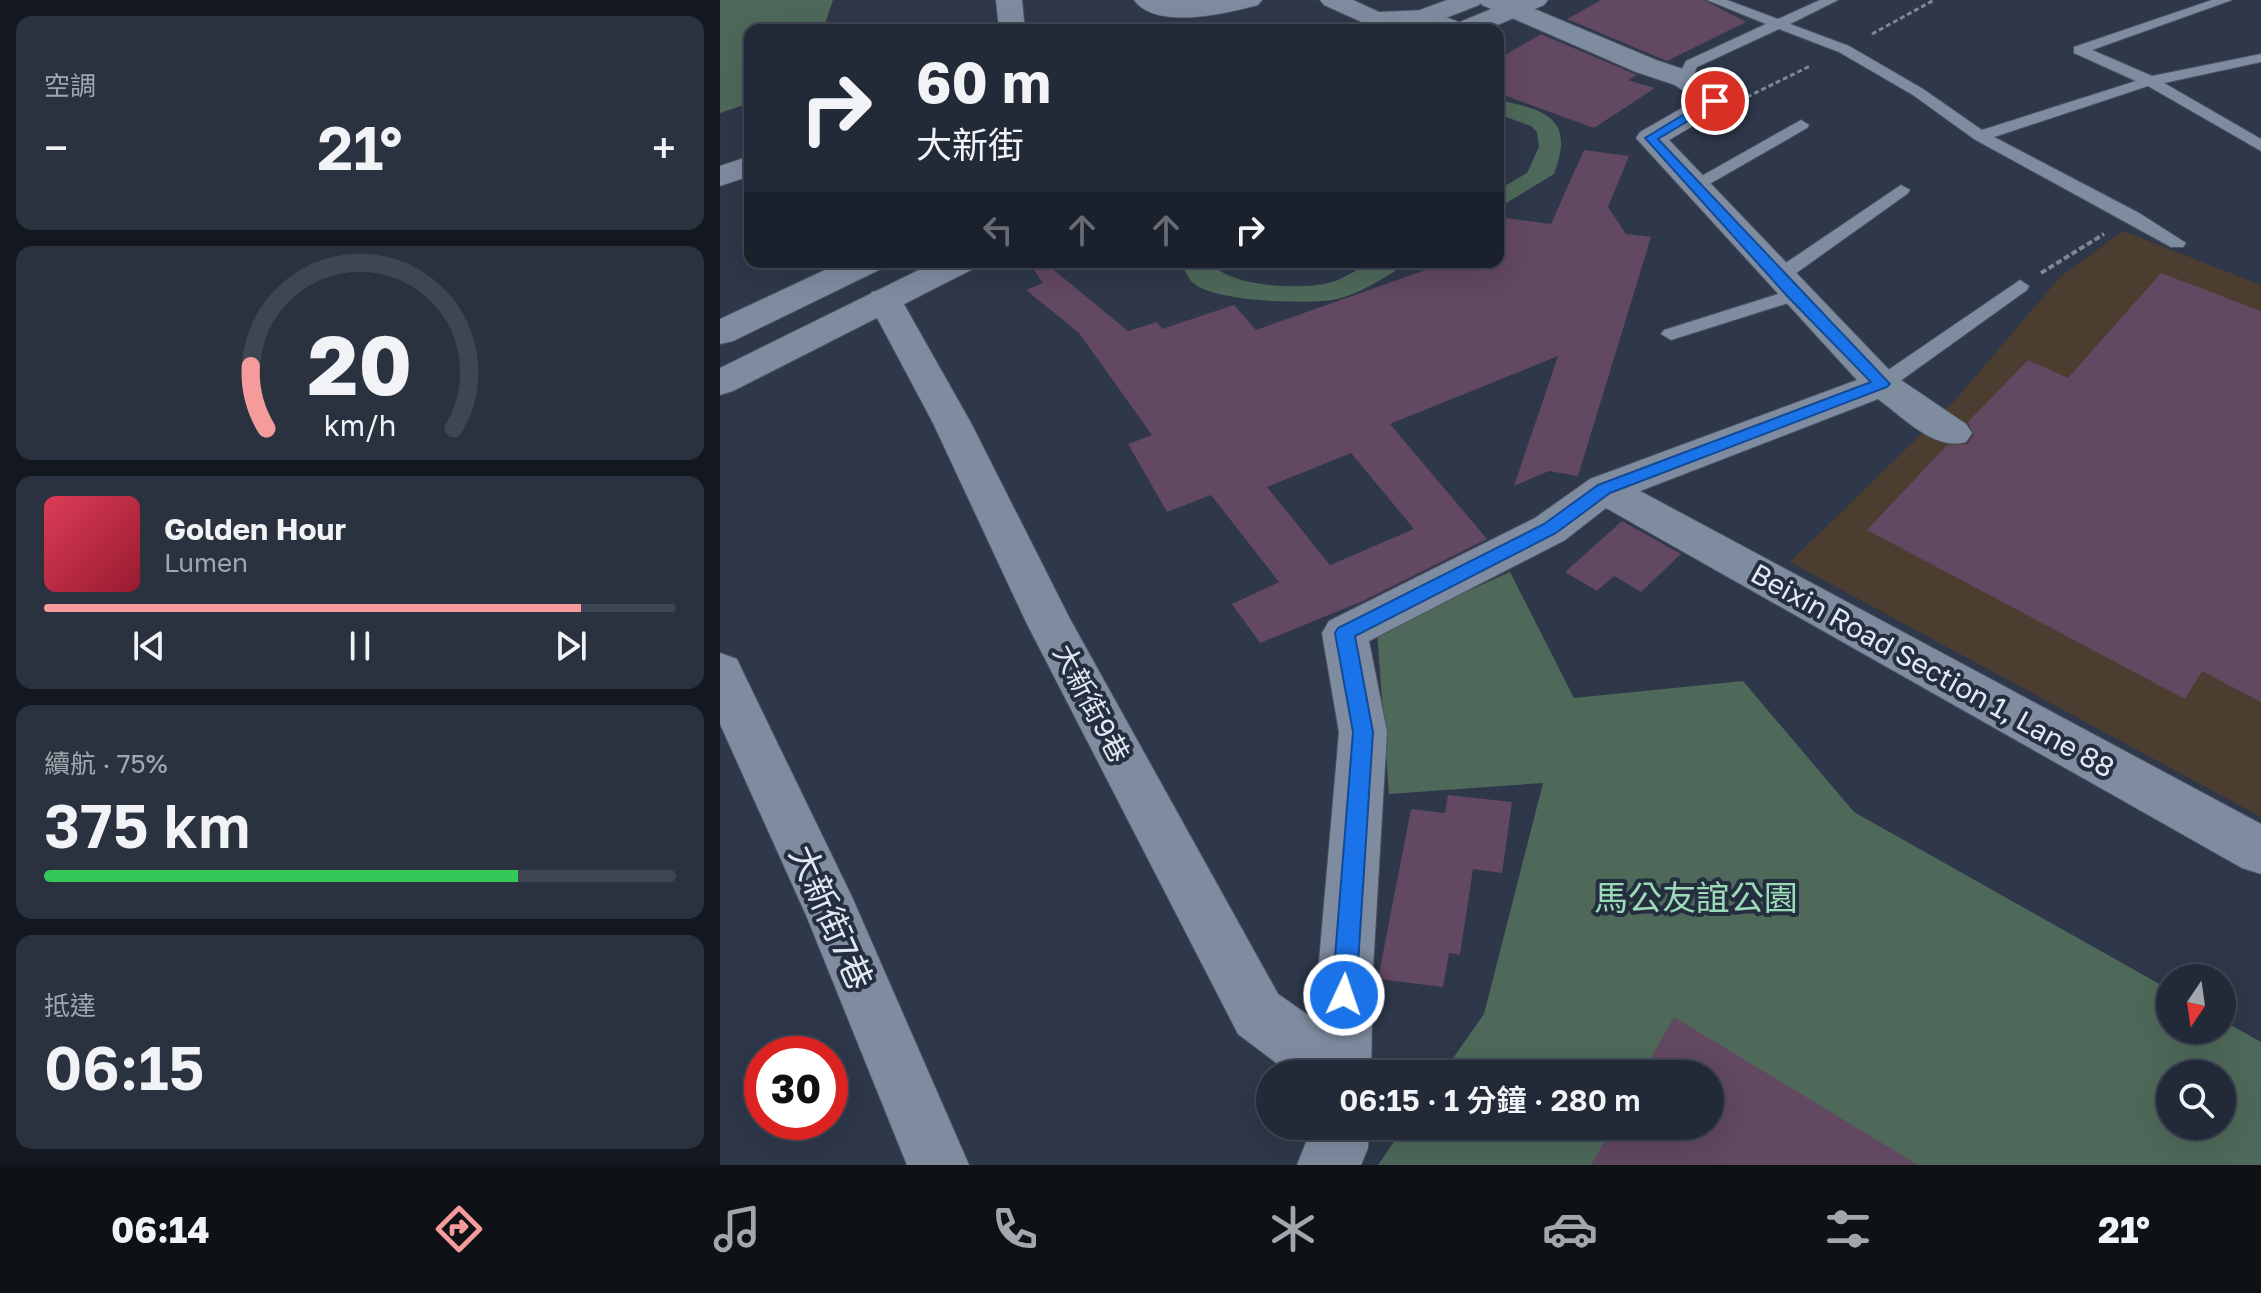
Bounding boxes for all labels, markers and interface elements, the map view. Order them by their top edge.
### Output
text: 60 m [916,48,1051,115]
icon: right [784,56,888,160]
pin [1681,67,1749,135]
text: 空調 [44,70,96,101]
icon: arrive [1693,79,1737,123]
text: 21° [317,111,403,183]
text: − [44,121,68,174]
text: + [652,121,676,174]
text: 大新街 [916,123,1024,166]
icon: left [976,208,1020,252]
icon: ahead [1060,208,1104,252]
icon: ahead [1144,208,1188,252]
icon: right [1228,208,1272,252]
text: 20 [308,312,412,412]
text: km/h [324,408,396,442]
text: Golden Hour [164,511,346,547]
text: Lumen [164,547,248,578]
street label: Beixin Road Section 1, Lane 88 [1746,556,2120,784]
icon: previous [127,624,171,668]
icon: pause [338,624,382,668]
icon: next [549,624,593,668]
street label: 大新街9巷 [1047,638,1137,768]
text: 續航 · 75% [44,748,168,779]
text: 375 km [44,789,251,861]
street label: 大新街7巷 [782,839,882,995]
park label: 馬公友誼公園 [1594,877,1798,917]
position arrow [1302,953,1386,1037]
north arrow [2156,964,2236,1044]
map controls [2156,964,2236,1140]
text: 抵達 [44,990,96,1021]
text: 06:15 [44,1031,205,1103]
speed limit sign: 30 [744,1036,848,1140]
button: search [2156,1060,2236,1140]
text: 06:15 · 1 分鐘 · 280 m [1339,1082,1641,1118]
icon: directions [431,1201,487,1257]
icon: music [709,1201,765,1257]
icon: phone [987,1201,1043,1257]
icon: climate [1265,1201,1321,1257]
icon: car [1542,1201,1598,1257]
icon: filters [1820,1201,1876,1257]
text: 06:14 [111,1208,210,1251]
text: 21° [2098,1208,2150,1251]

